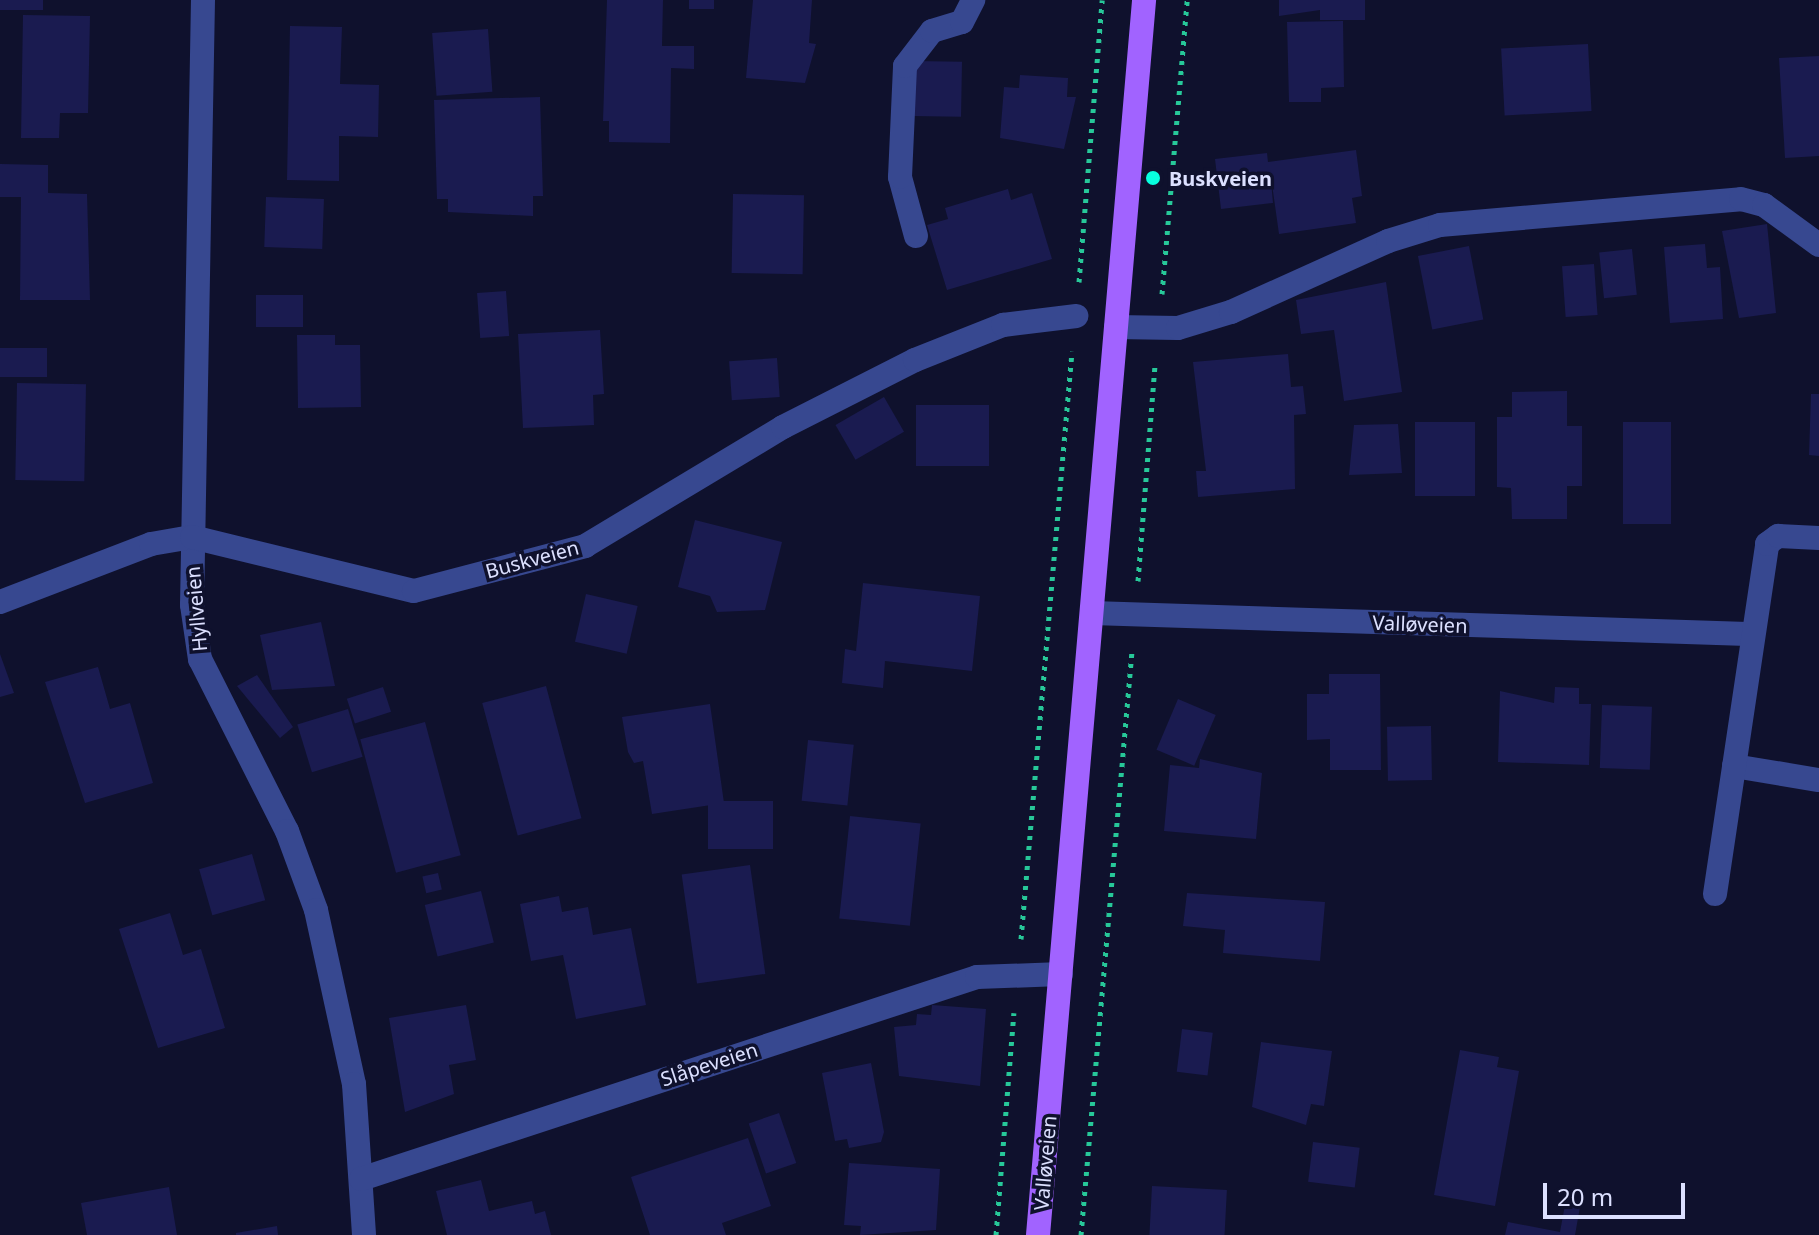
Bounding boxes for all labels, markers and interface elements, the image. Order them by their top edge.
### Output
place label: Buskveien [1169,166,1272,190]
marker: Buskveien [1144,169,1162,187]
street label: Buskveien [483,535,581,583]
street label: Hyllveien [180,565,212,653]
street label: Valløveien [1372,610,1468,638]
street label: Slåpeveien [657,1037,761,1091]
street label: Valløveien [1029,1115,1061,1211]
scale bar [1547,1167,1689,1217]
text: 20 m [1557,1180,1613,1213]

